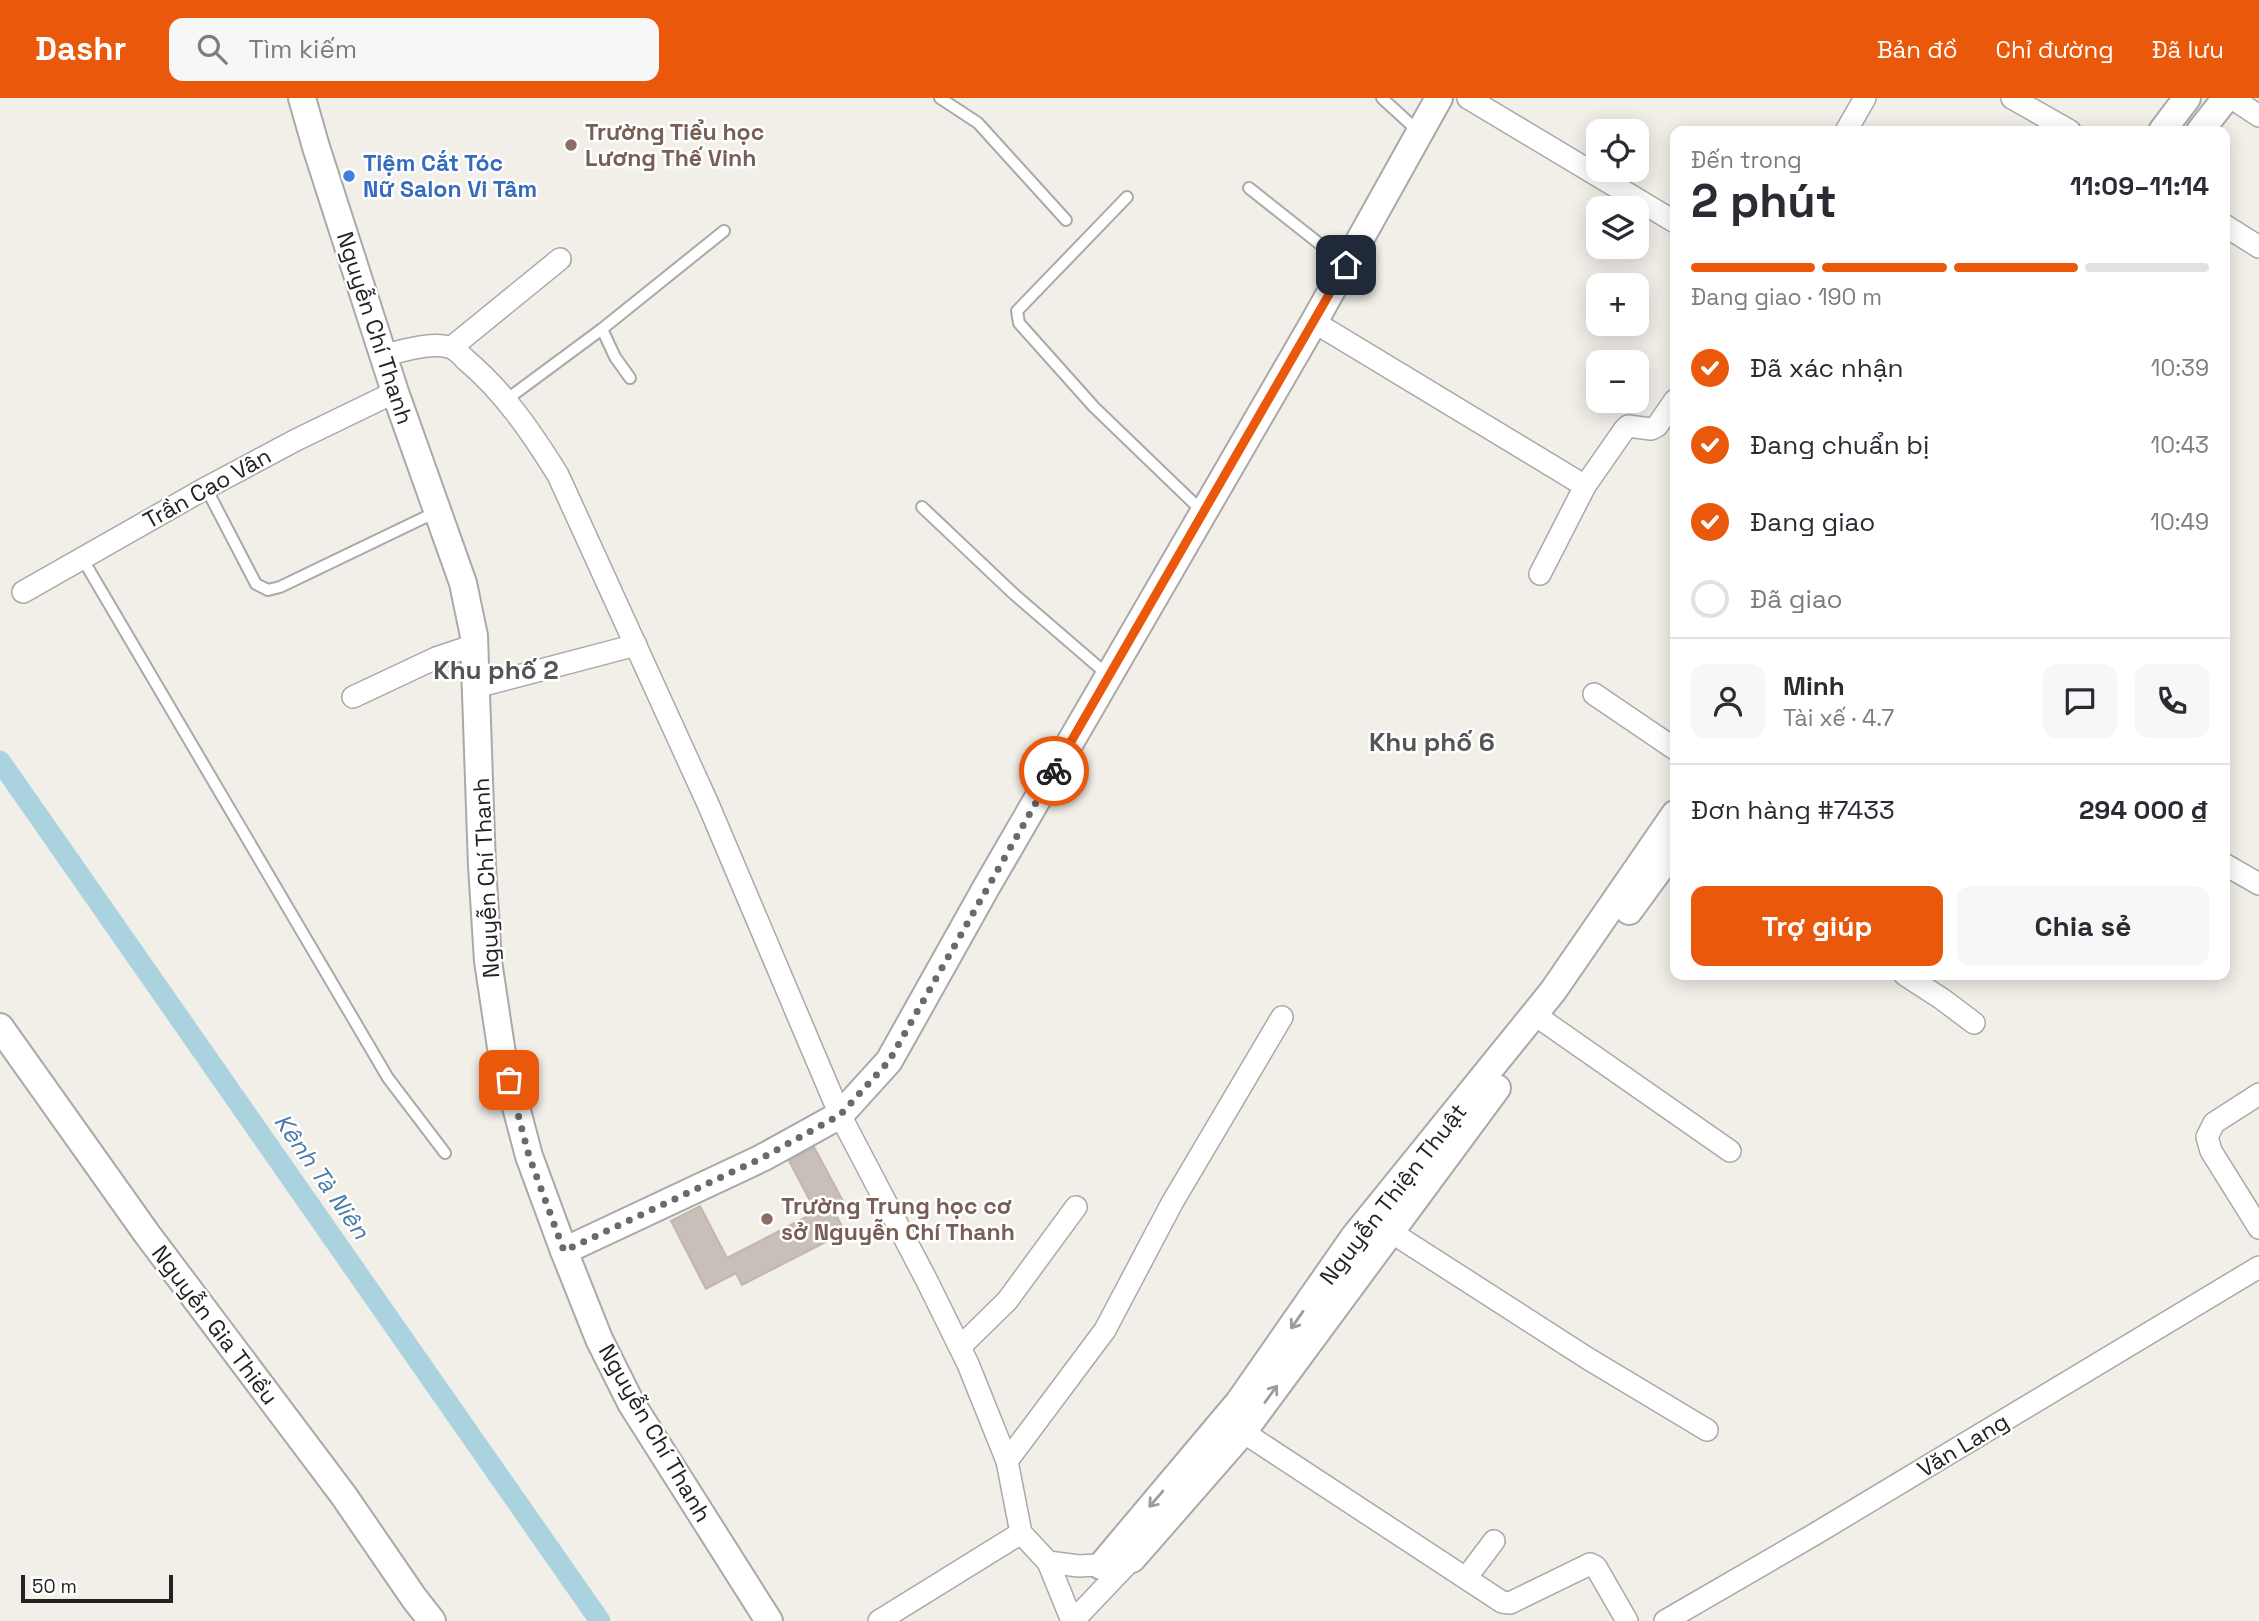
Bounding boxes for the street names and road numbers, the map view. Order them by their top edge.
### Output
street label: Nguyễn Chí Thanh [330,228,420,428]
street label: Trần Cao Vân [138,441,276,535]
street label: Nguyễn Chí Thanh [466,777,506,979]
street label: Nguyễn Thiện Thuật [1313,1097,1473,1291]
street label: Nguyễn Gia Thiều [145,1239,285,1411]
street label: Nguyễn Chí Thanh [592,1339,718,1527]
street label: Văn Lang [1912,1406,2014,1484]

